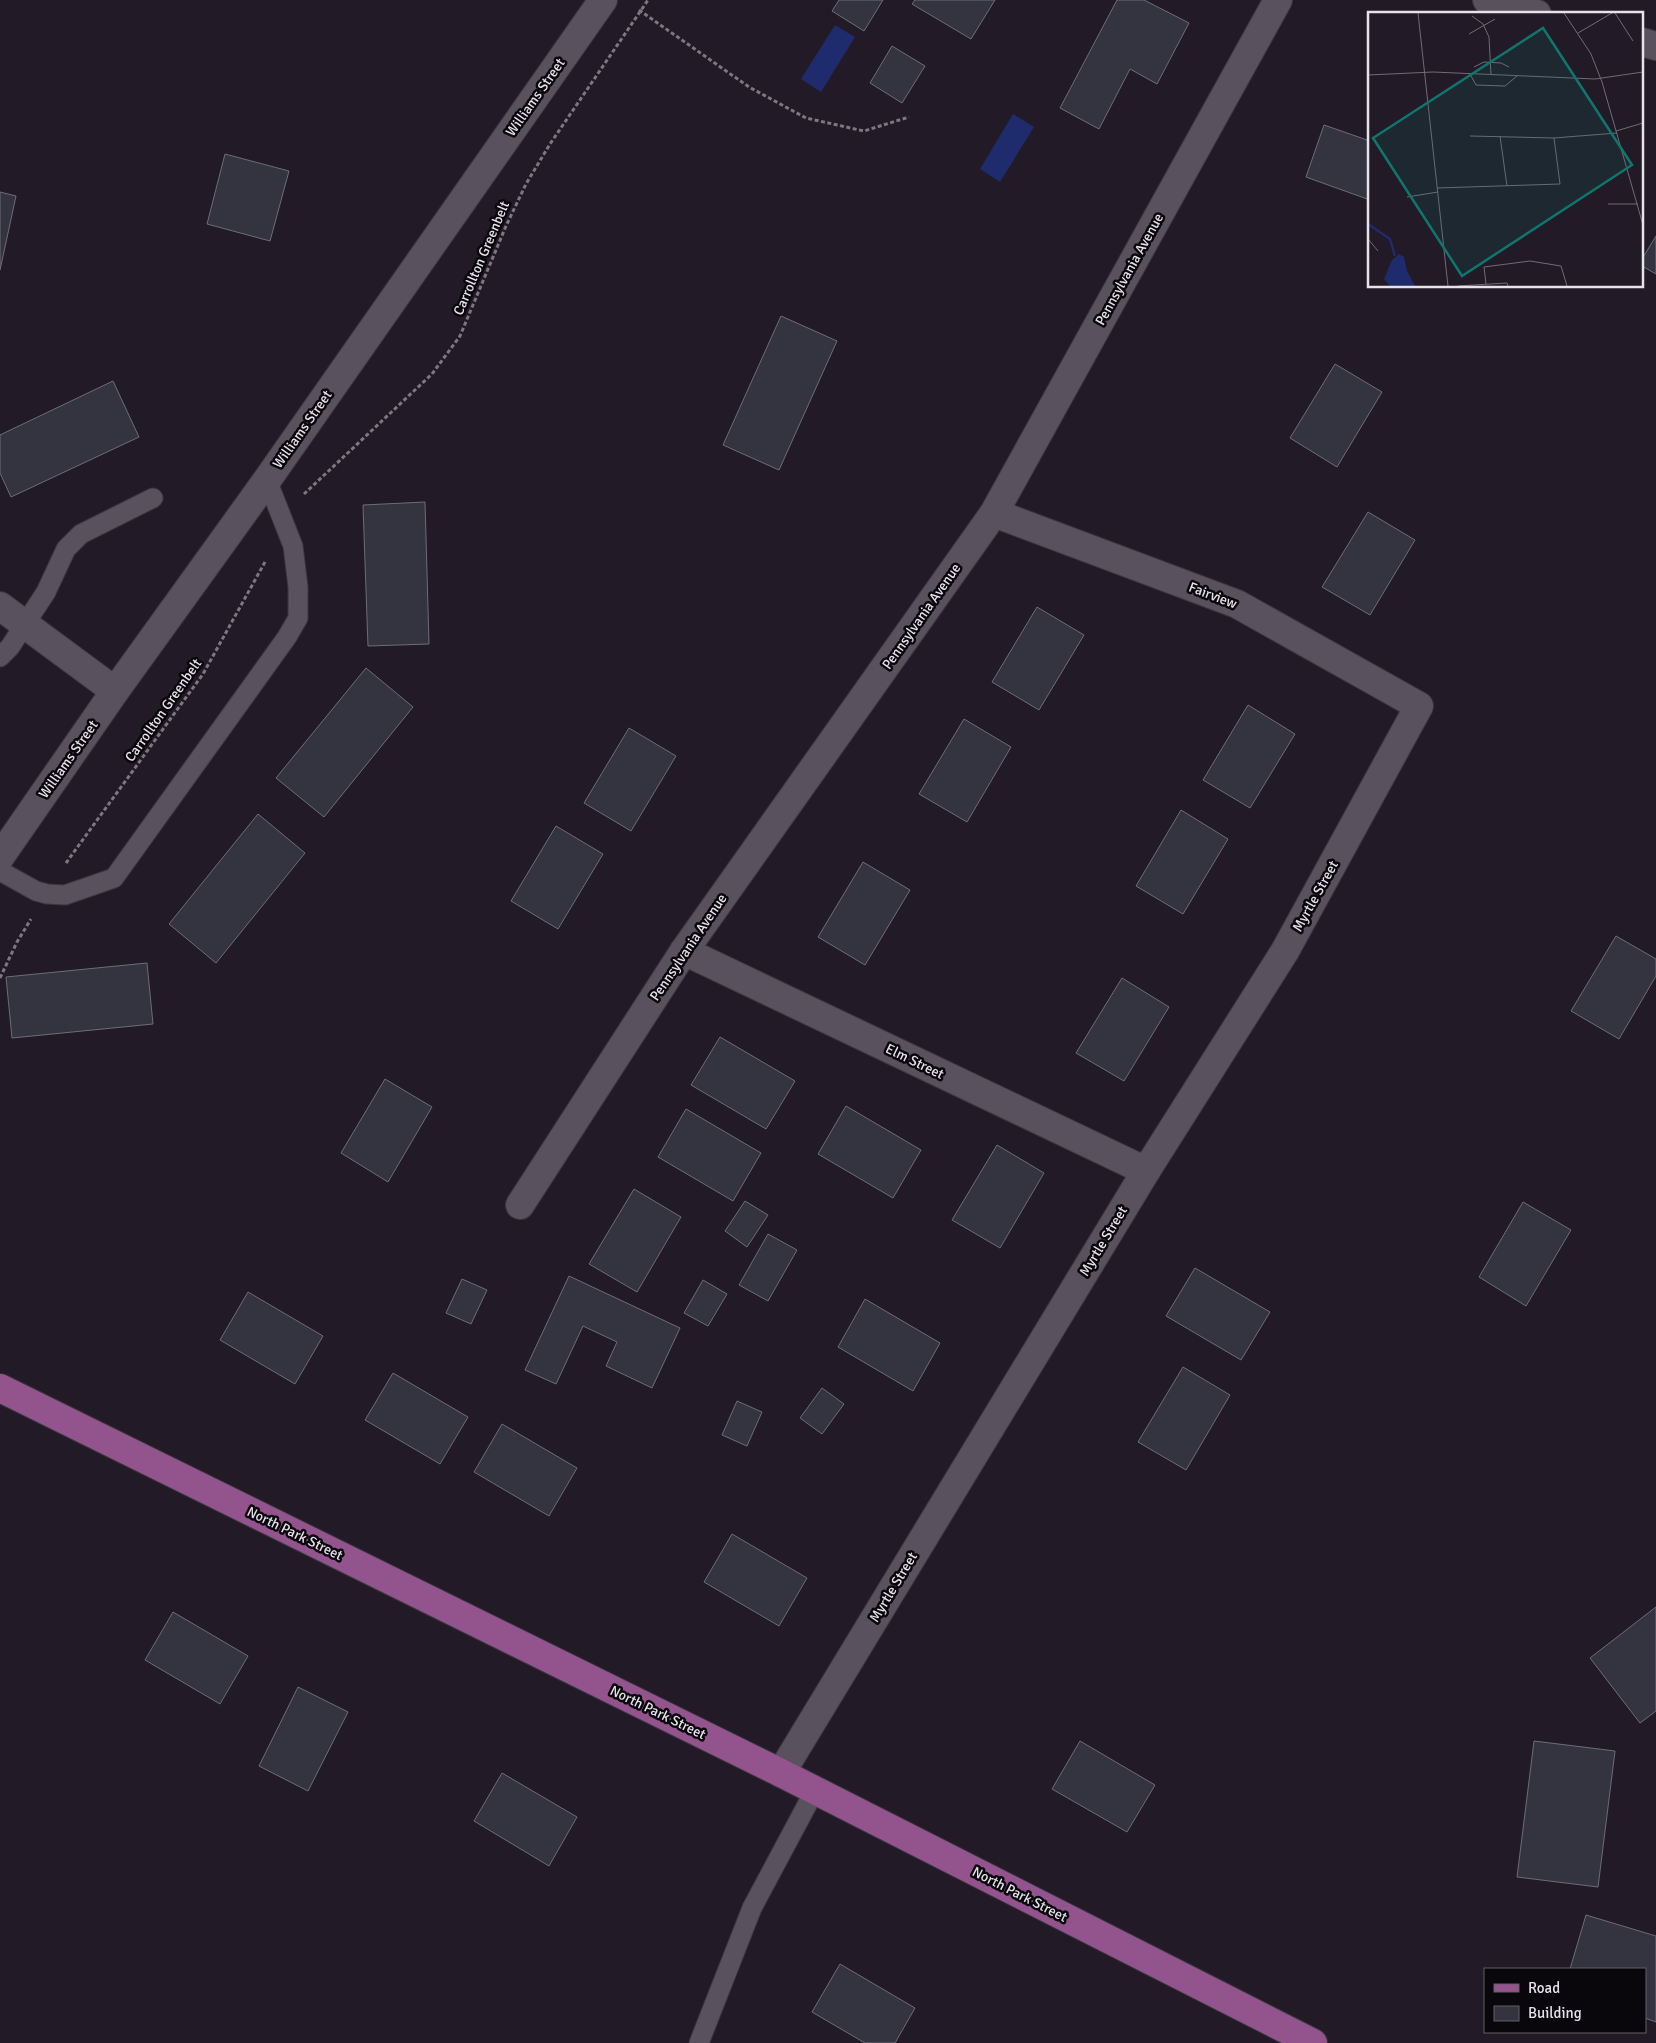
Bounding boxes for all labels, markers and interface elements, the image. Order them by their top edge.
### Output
inset map [1368,12,1644,288]
street label: Williams Street [502,55,569,140]
street label: Carrollton Greenbelt [450,199,513,318]
street label: Pennsylvania Avenue [1092,210,1167,328]
street label: Williams Street [269,387,336,472]
street label: Pennsylvania Avenue [878,560,964,672]
street label: Fairview [1186,579,1239,612]
street label: Carrollton Greenbelt [121,655,205,765]
street label: Williams Street [35,717,102,802]
street label: Myrtle Street [1289,858,1342,935]
street label: Pennsylvania Avenue [646,891,731,1004]
street label: Elm Street [883,1040,947,1083]
street label: Myrtle Street [1076,1203,1131,1279]
street label: North Park Street [244,1503,345,1564]
street label: Myrtle Street [866,1549,921,1625]
street label: North Park Street [607,1682,708,1743]
street label: North Park Street [969,1863,1070,1926]
legend [1484,1968,1646,2033]
text: Road [1528,1979,1560,1997]
text: Building [1528,2004,1582,2022]

